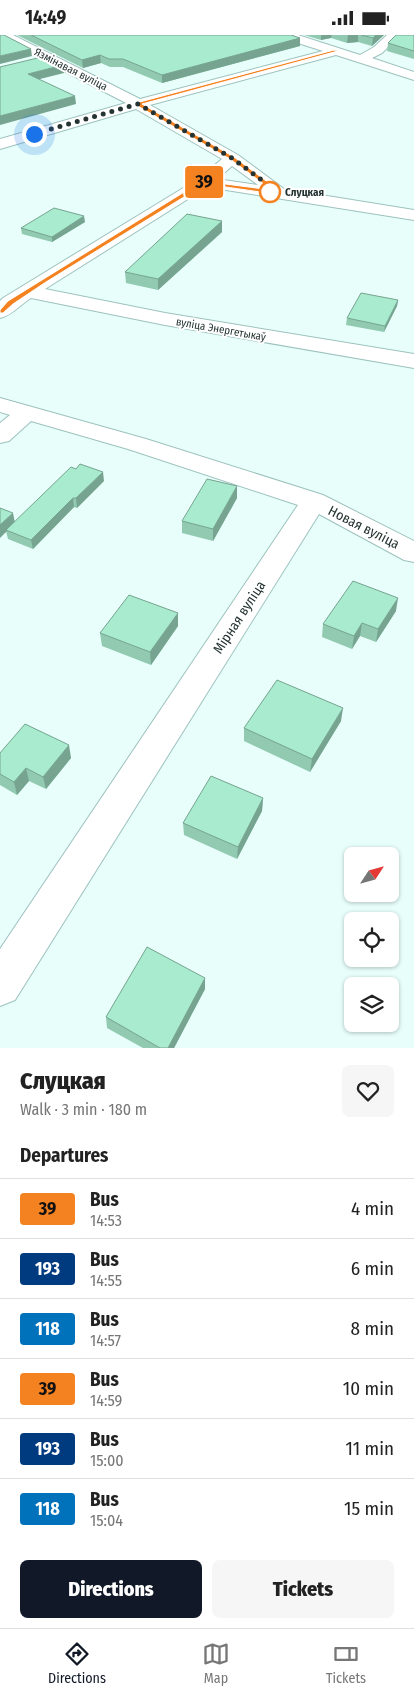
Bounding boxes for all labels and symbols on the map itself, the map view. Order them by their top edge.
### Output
street label: Язмінавая вуліца [32,45,109,93]
your location [22,122,47,147]
line badge: 39 [182,166,226,198]
marker: Слуцкая [259,181,281,203]
place label: Слуцкая [285,186,324,199]
street label: вуліца Энергетыкаў [175,315,267,344]
street label: Новая вуліца [325,502,402,553]
street label: Мірная вуліца [210,578,269,657]
north arrow [344,847,399,903]

